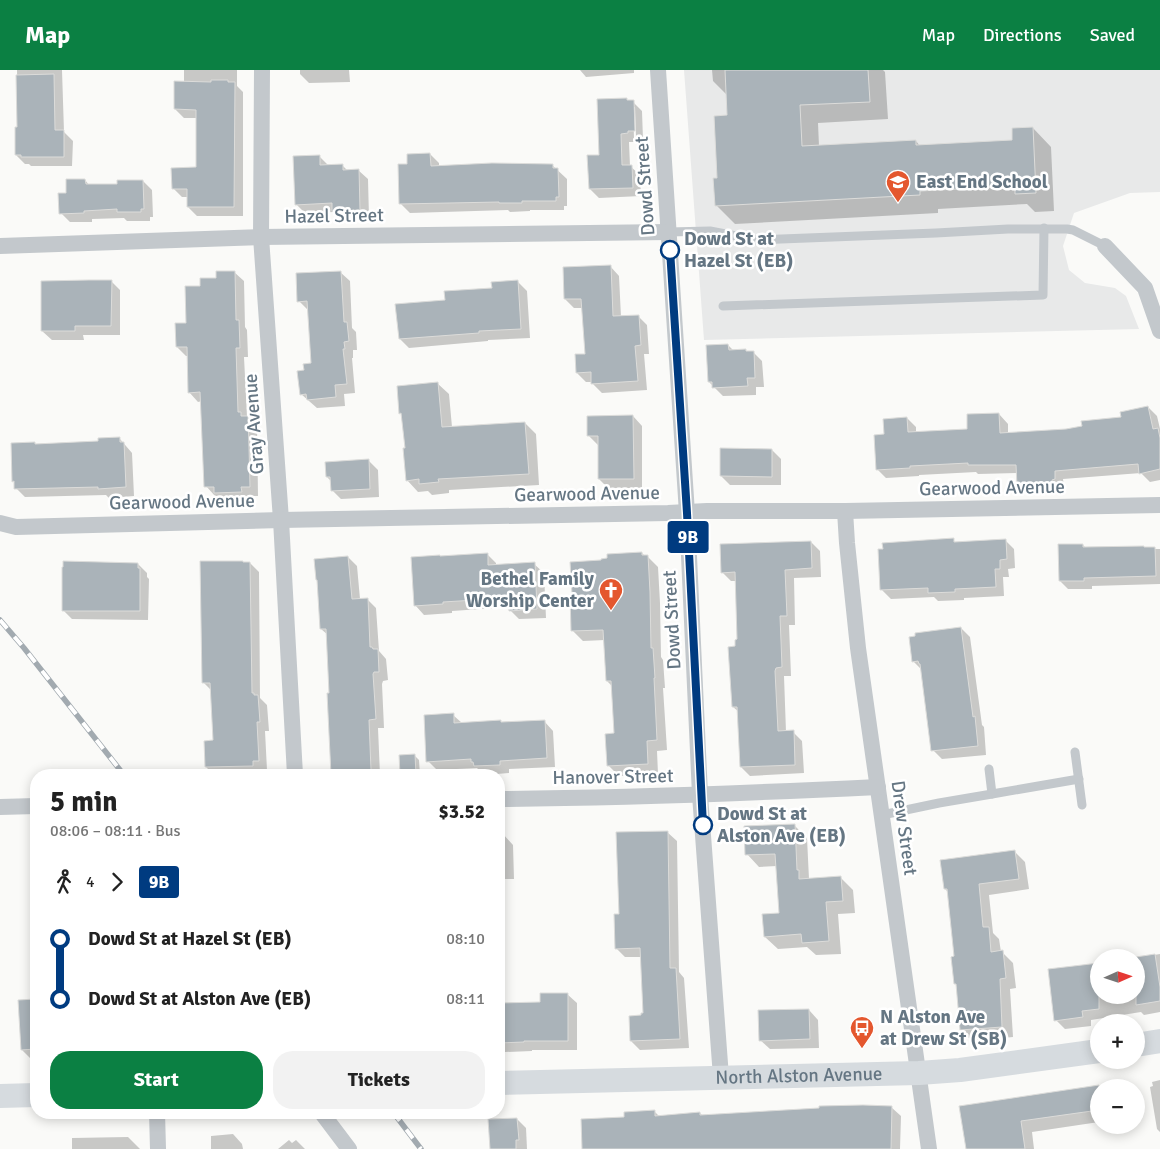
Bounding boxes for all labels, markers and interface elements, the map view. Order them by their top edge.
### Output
text: Map [25,20,70,50]
text: Map [922,24,955,46]
text: Directions [983,24,1062,46]
text: Saved [1090,24,1135,46]
street label: Dowd Street [630,135,660,236]
school or university icon: East End School [885,169,911,203]
place label: East End School [916,170,1048,194]
street label: Hazel Street [284,203,384,229]
place label: Dowd St at Hazel St (EB) [684,227,793,273]
marker: Dowd St at Hazel St (EB) [660,240,680,260]
street label: Gray Avenue [239,373,269,475]
street label: Gearwood Avenue [919,475,1065,501]
street label: Gearwood Avenue [514,481,660,507]
street label: Gearwood Avenue [109,489,255,515]
line badge: 9B [666,521,710,553]
text: 9B [678,526,698,548]
place label: Bethel Family Worship Center [466,567,595,613]
street label: Dowd Street [657,569,687,670]
church icon: Bethel Family Worship Center [598,577,624,611]
street label: Hanover Street [552,764,674,790]
street label: Drew Street [885,779,923,877]
text: 5 min [50,785,118,819]
text: $3.52 [439,800,485,824]
place label: Dowd St at Alston Ave (EB) [717,802,846,848]
marker: Dowd St at Alston Ave (EB) [693,815,713,835]
text: 08:06 – 08:11 · Bus [50,821,181,841]
icon: walk [50,868,78,896]
icon: forward [103,868,131,896]
text: 9B [149,871,169,893]
text: 4 [86,872,95,892]
text: Dowd St at Hazel St (EB) [88,927,292,951]
text: 08:10 [446,929,485,949]
north arrow [1090,949,1145,1004]
map controls [1090,949,1145,1134]
text: Dowd St at Alston Ave (EB) [88,987,311,1011]
text: 08:11 [446,989,485,1009]
place label: N Alston Ave at Drew St (SB) [880,1005,1007,1051]
button: + [1090,1014,1145,1069]
bus stop icon: N Alston Ave at Drew St (SB) [849,1015,875,1049]
button: Start [50,1051,263,1109]
button: Tickets [273,1051,485,1109]
street label: North Alston Avenue [715,1062,883,1090]
button: − [1090,1079,1145,1134]

